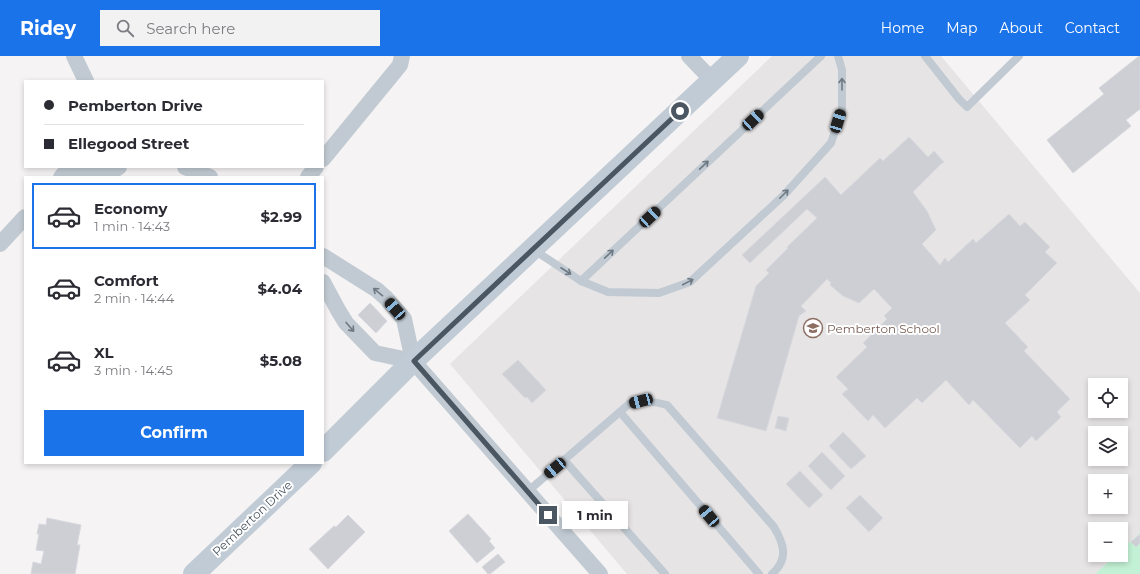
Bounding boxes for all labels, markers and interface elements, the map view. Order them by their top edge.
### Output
search box [100,10,380,46]
text: Ridey [20,17,76,40]
icon: search [114,17,136,39]
text: Search here [146,19,235,38]
text: Home [881,19,924,37]
text: Map [946,19,977,37]
text: About [999,19,1043,37]
text: Contact [1065,19,1120,37]
one-way arrow [838,78,846,91]
text: Pemberton Drive [68,96,203,115]
route start [671,102,689,120]
car [740,107,766,133]
car [829,108,847,134]
text: Ellegood Street [68,134,189,153]
one-way arrow [699,161,709,170]
one-way arrow [779,189,789,199]
icon: car [46,198,82,234]
text: Economy [94,199,167,218]
car [637,204,663,230]
text: $2.99 [260,207,302,226]
text: 1 min · 14:43 [94,218,170,234]
one-way arrow [604,249,614,259]
one-way arrow [560,267,571,275]
icon: car [46,270,82,306]
text: Comfort [94,271,159,290]
one-way arrow [682,278,694,285]
text: $4.04 [257,279,302,298]
one-way arrow [373,287,384,296]
text: 2 min · 14:44 [94,290,174,306]
car [383,296,407,322]
school or university icon: Pemberton School [802,317,824,339]
place label: Pemberton School [827,321,940,336]
one-way arrow [345,322,354,332]
icon: car [46,342,82,378]
text: XL [94,343,113,362]
text: $5.08 [260,351,302,370]
text: 3 min · 14:45 [94,362,173,378]
map controls [1088,378,1128,562]
button: locate [1088,378,1128,418]
car [628,392,654,410]
button: Confirm [44,410,304,456]
button: layers [1088,426,1128,466]
car [542,456,568,480]
button: + [1088,474,1128,514]
street label: Pemberton Drive [209,477,295,559]
callout: 1 min [562,501,628,529]
car [697,503,721,529]
route end [539,506,557,524]
text: 1 min [577,507,613,523]
button: − [1088,522,1128,562]

